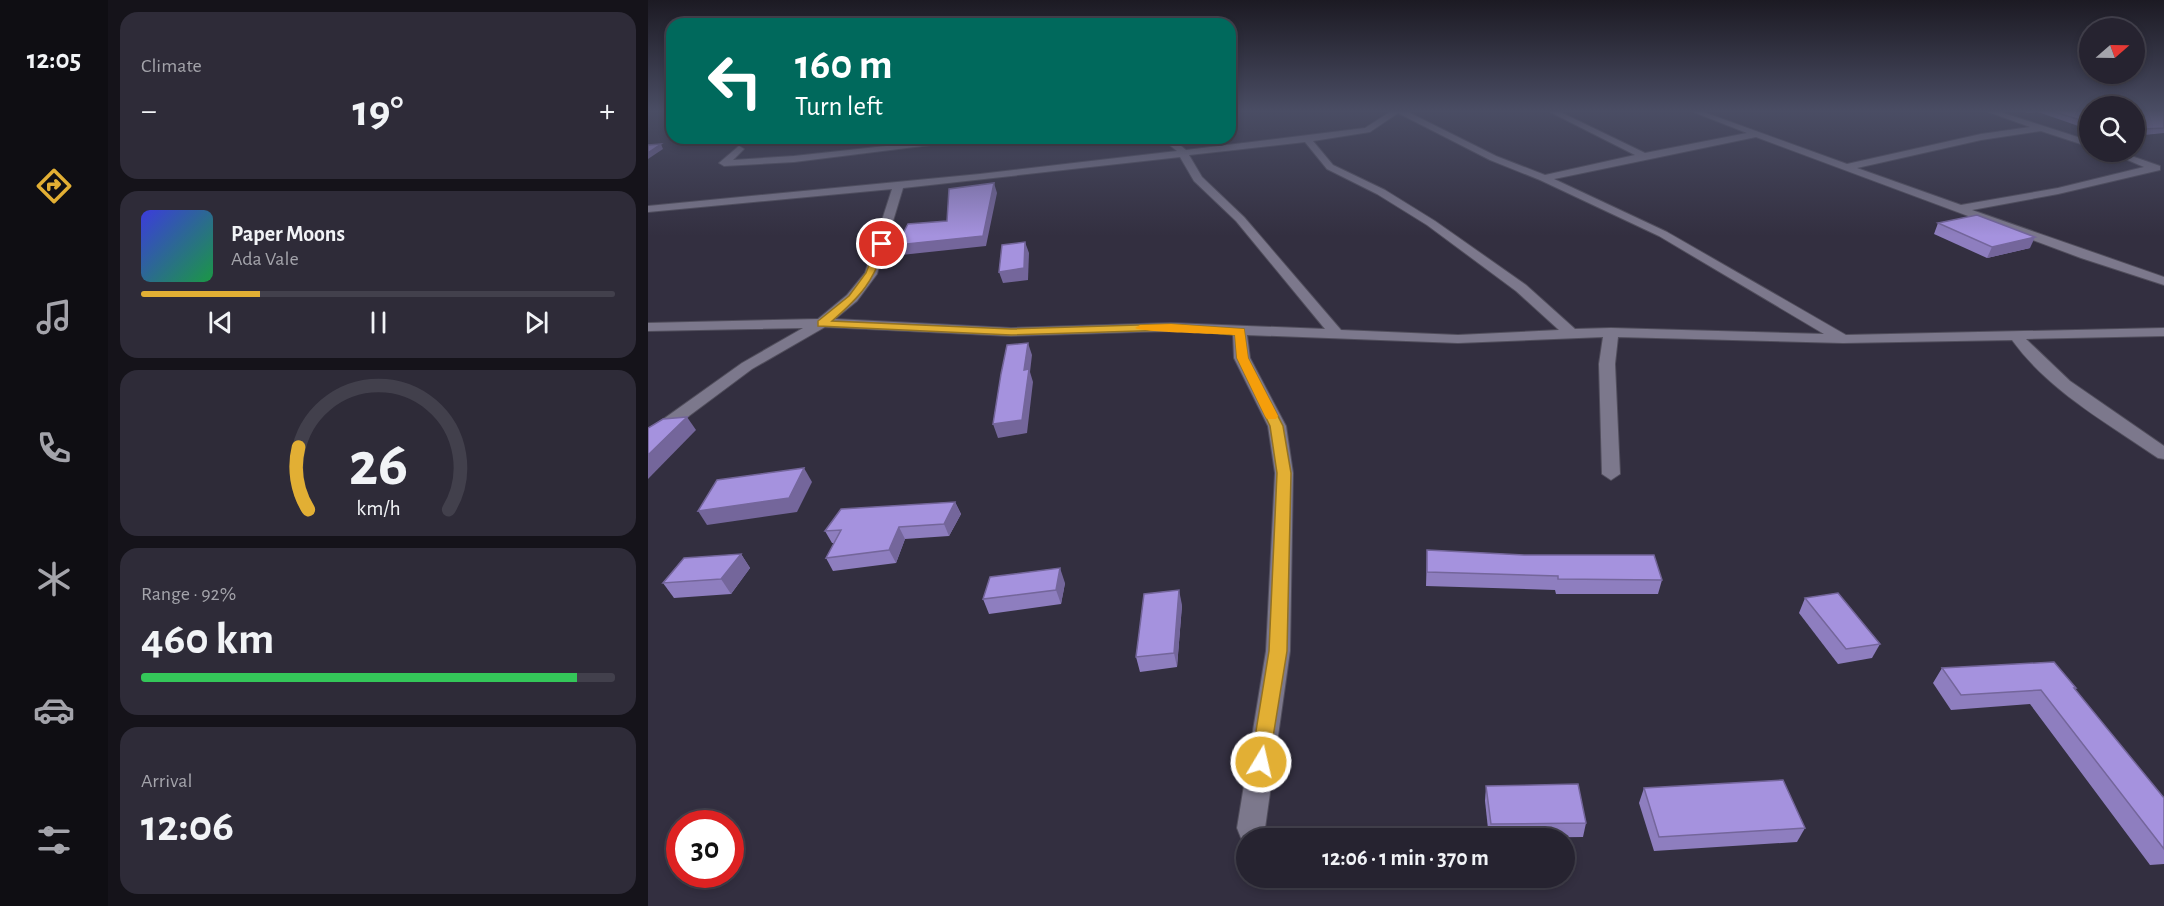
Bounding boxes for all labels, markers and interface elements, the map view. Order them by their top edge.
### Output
north arrow [2079,18,2145,84]
map controls [2079,18,2145,162]
icon: left [696,42,774,120]
text: 160 m [795,44,893,86]
text: 12:05 [27,46,81,73]
text: Climate [141,56,202,76]
text: 19° [352,89,404,134]
text: Turn left [795,93,883,120]
text: − [141,95,157,128]
text: + [599,95,615,128]
button: search [2079,96,2145,162]
icon: directions [33,165,75,207]
pin [856,218,907,269]
text: Paper Moons [231,223,345,245]
icon: arrive [865,227,898,260]
text: Ada Vale [231,249,299,269]
icon: music [33,296,75,338]
icon: previous [204,306,237,339]
icon: pause [362,306,395,339]
icon: next [520,306,553,339]
icon: phone [33,427,75,469]
text: 26 [348,434,408,496]
text: km/h [356,498,400,519]
icon: climate [33,558,75,600]
text: Range · 92% [141,584,236,604]
text: 460 km [141,617,274,662]
icon: car [33,689,75,731]
position arrow [1229,730,1293,794]
text: Arrival [141,771,192,791]
text: 12:06 [141,804,234,849]
speed limit sign: 30 [666,810,744,888]
icon: filters [33,819,75,861]
text: 12:06 · 1 min · 370 m [1322,847,1489,869]

